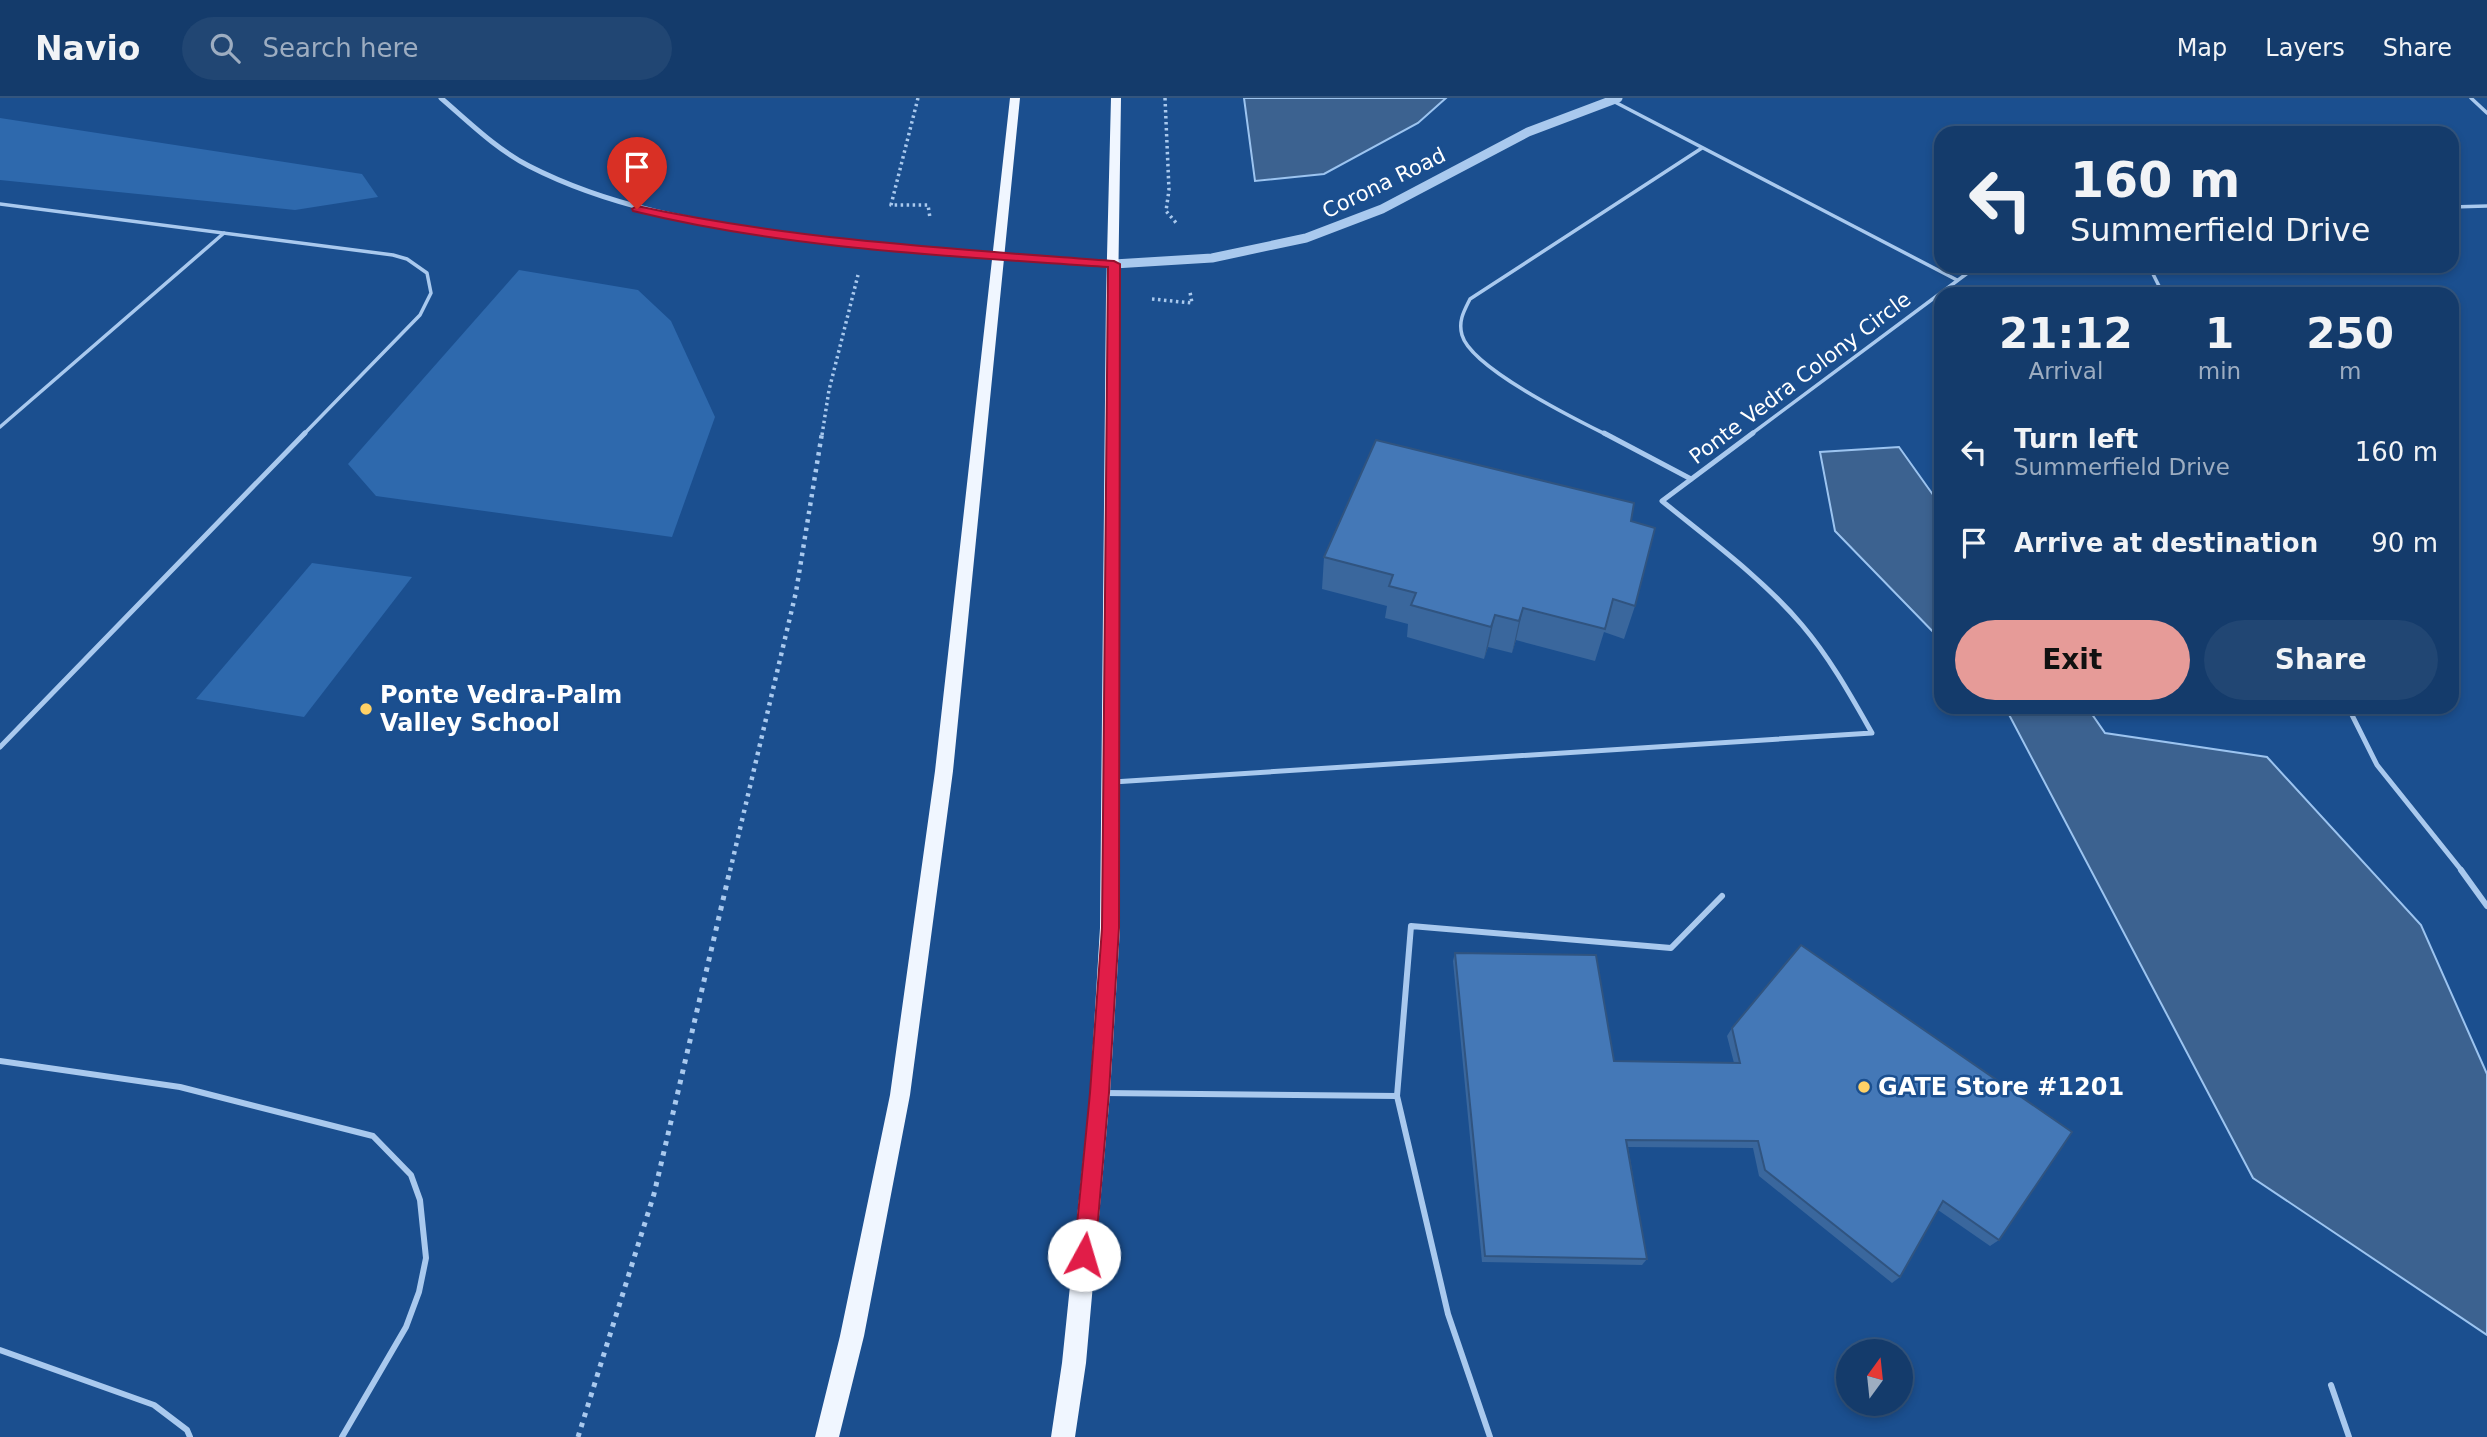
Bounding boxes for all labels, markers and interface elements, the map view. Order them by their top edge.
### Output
search box [182,17,672,80]
text: Navio [35,29,140,68]
icon: search [206,29,244,67]
text: Search here [262,33,419,63]
text: Map [2177,34,2227,62]
text: Layers [2265,34,2345,62]
text: Share [2383,34,2452,62]
pin [607,137,667,209]
street label: Corona Road [1318,143,1450,223]
icon: arrive [618,148,656,186]
text: 160 m [2070,152,2240,209]
icon: left [1955,154,2046,245]
text: Summerfield Drive [2070,211,2370,249]
street label: Ponte Vedra Colony Circle [1685,287,1915,469]
text: 21:12 [1999,309,2133,358]
text: 1 [2205,309,2234,358]
text: 250 [2306,309,2394,358]
text: Arrival [2029,358,2103,384]
text: min [2198,358,2241,384]
text: m [2339,358,2361,384]
text: Turn left [2014,424,2138,454]
icon: left [1955,433,1993,471]
text: 160 m [2355,437,2438,467]
text: Summerfield Drive [2014,454,2230,480]
icon: arrive [1955,524,1993,562]
text: Arrive at destination [2014,528,2318,558]
text: 90 m [2371,528,2438,558]
button: Exit [1955,620,2190,700]
button: Share [2204,620,2438,700]
place label: Ponte Vedra-Palm Valley School [380,681,622,737]
marker: Ponte Vedra-Palm Valley School [358,701,374,717]
place label: GATE Store #1201 [1878,1073,2124,1101]
marker: GATE Store #1201 [1856,1079,1872,1095]
position arrow [1047,1218,1121,1292]
north arrow [1836,1339,1913,1416]
map controls [1836,1339,1913,1416]

